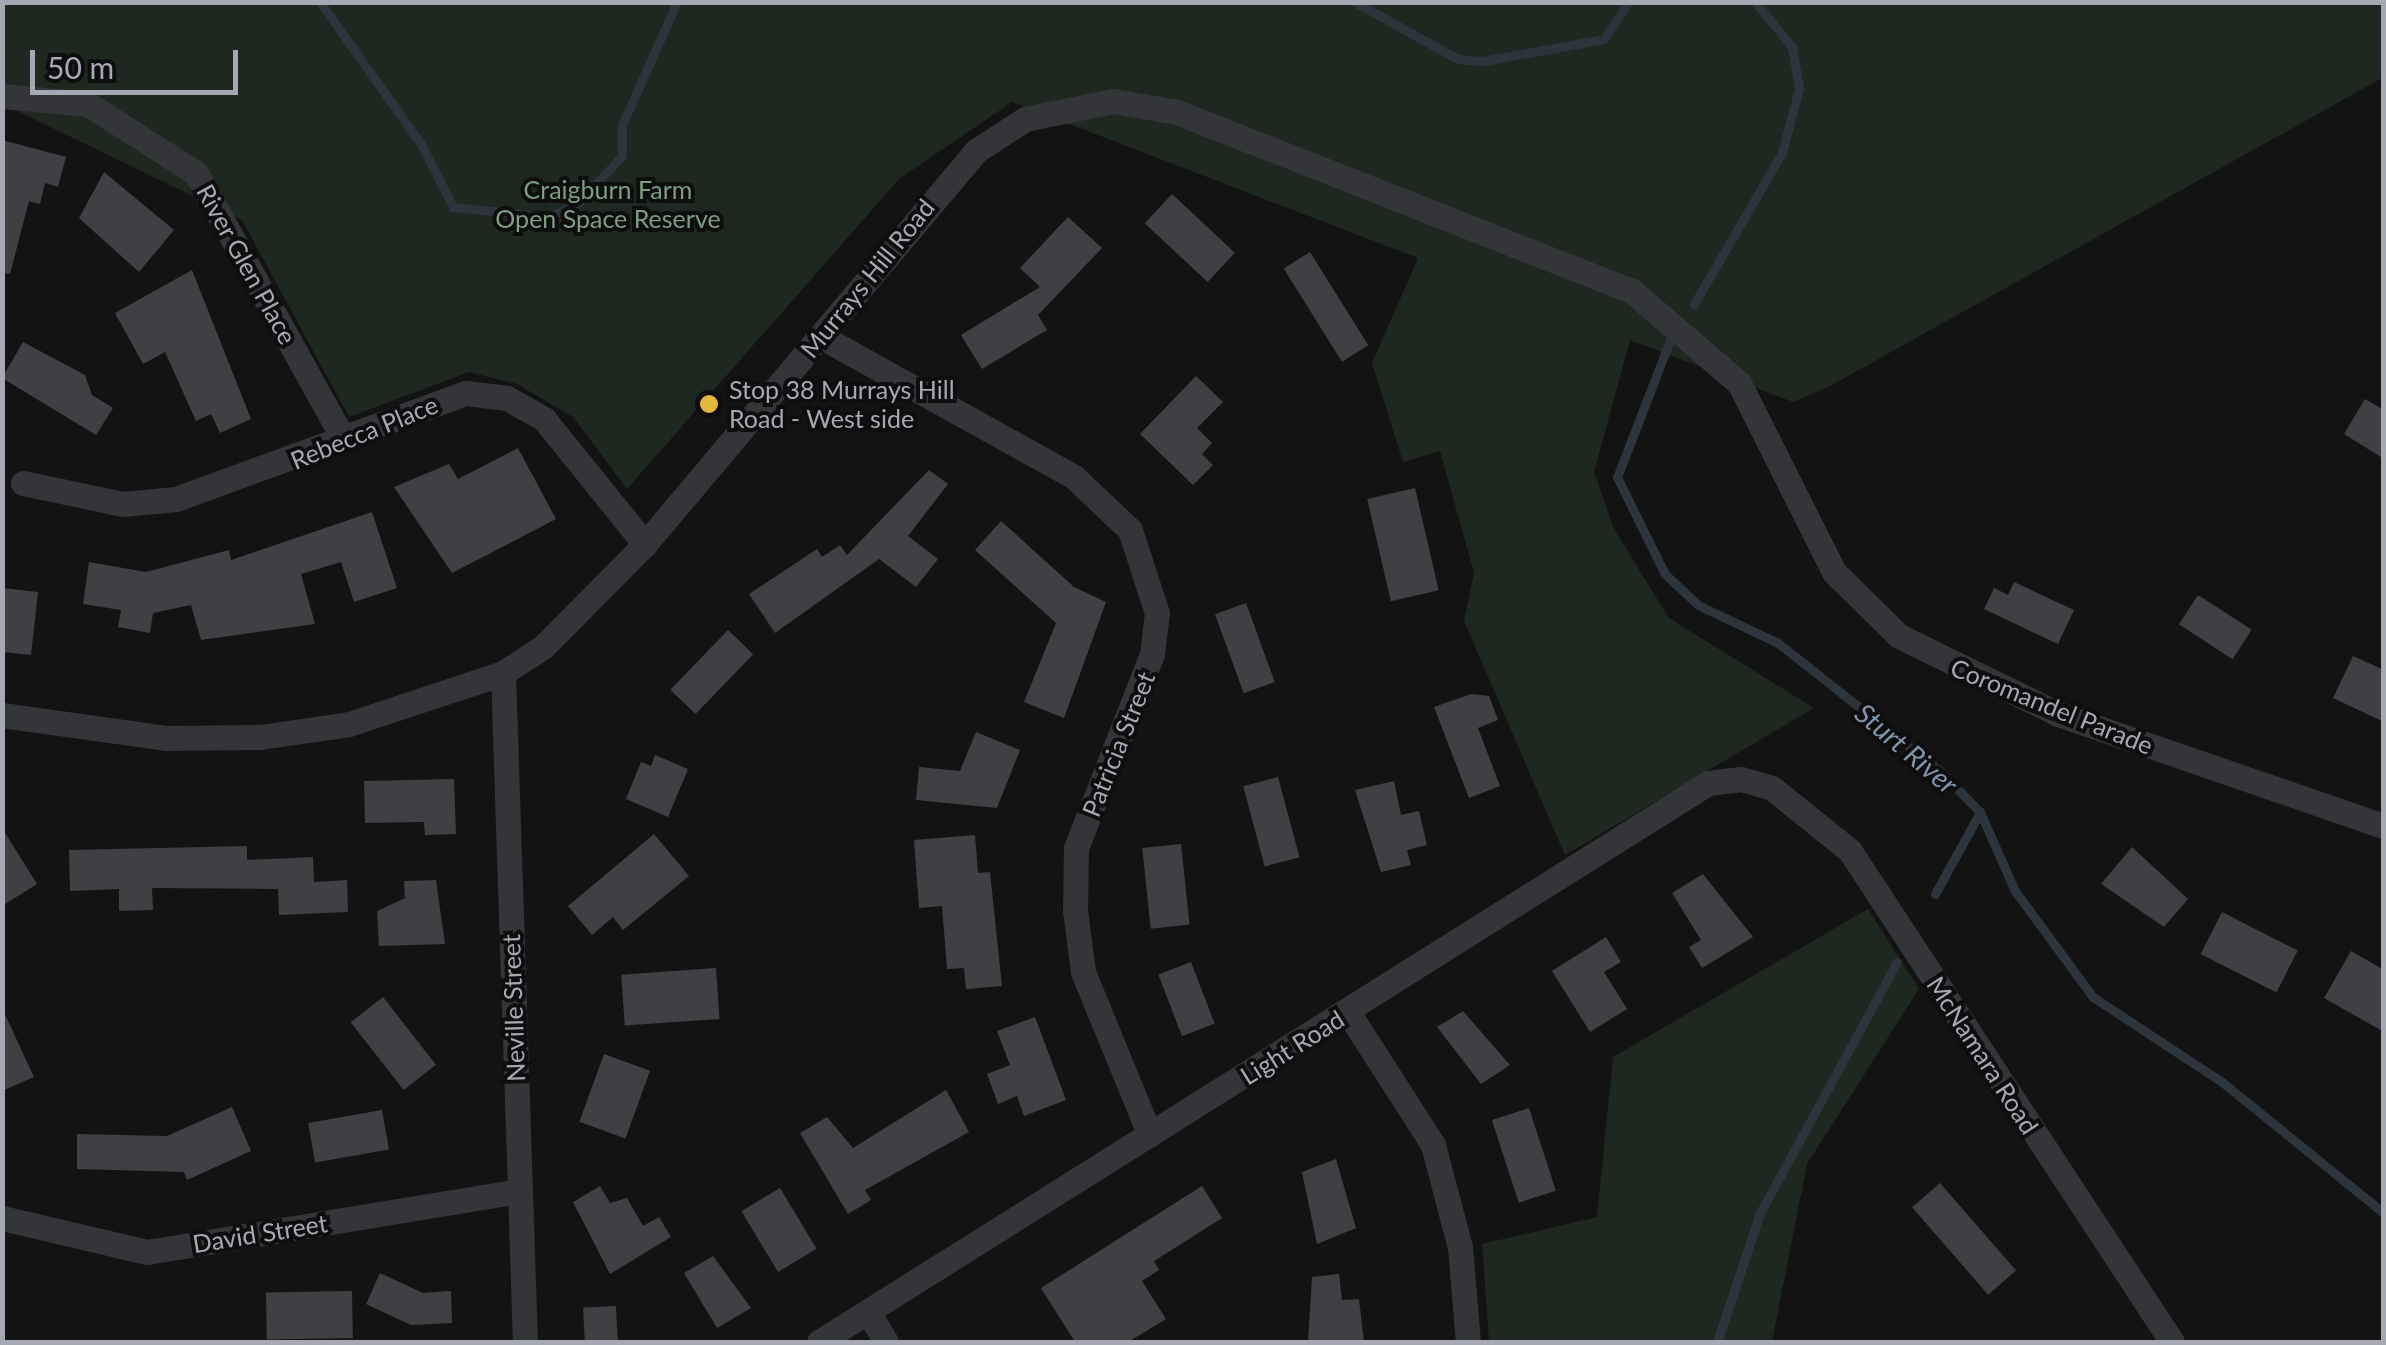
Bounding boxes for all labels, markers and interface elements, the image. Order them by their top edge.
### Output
scale bar [35,30,242,92]
text: 50 m [47,49,114,85]
park label: Craigburn Farm Open Space Reserve [495,175,721,234]
street label: River Glen Place [191,179,303,349]
street label: Murrays Hill Road [794,193,940,363]
place label: Stop 38 Murrays Hill Road - West side [729,375,955,434]
street label: Rebecca Place [286,389,442,475]
marker: Stop 38 Murrays Hill Road - West side [698,393,720,415]
street label: Coromandel Parade [1947,652,2157,760]
street label: Patricia Street [1075,667,1161,821]
water label: Sturt River [1849,696,1965,800]
street label: Neville Street [495,934,531,1082]
street label: McNamara Road [1921,971,2045,1139]
street label: Light Road [1235,1003,1349,1091]
street label: David Street [191,1208,329,1258]

